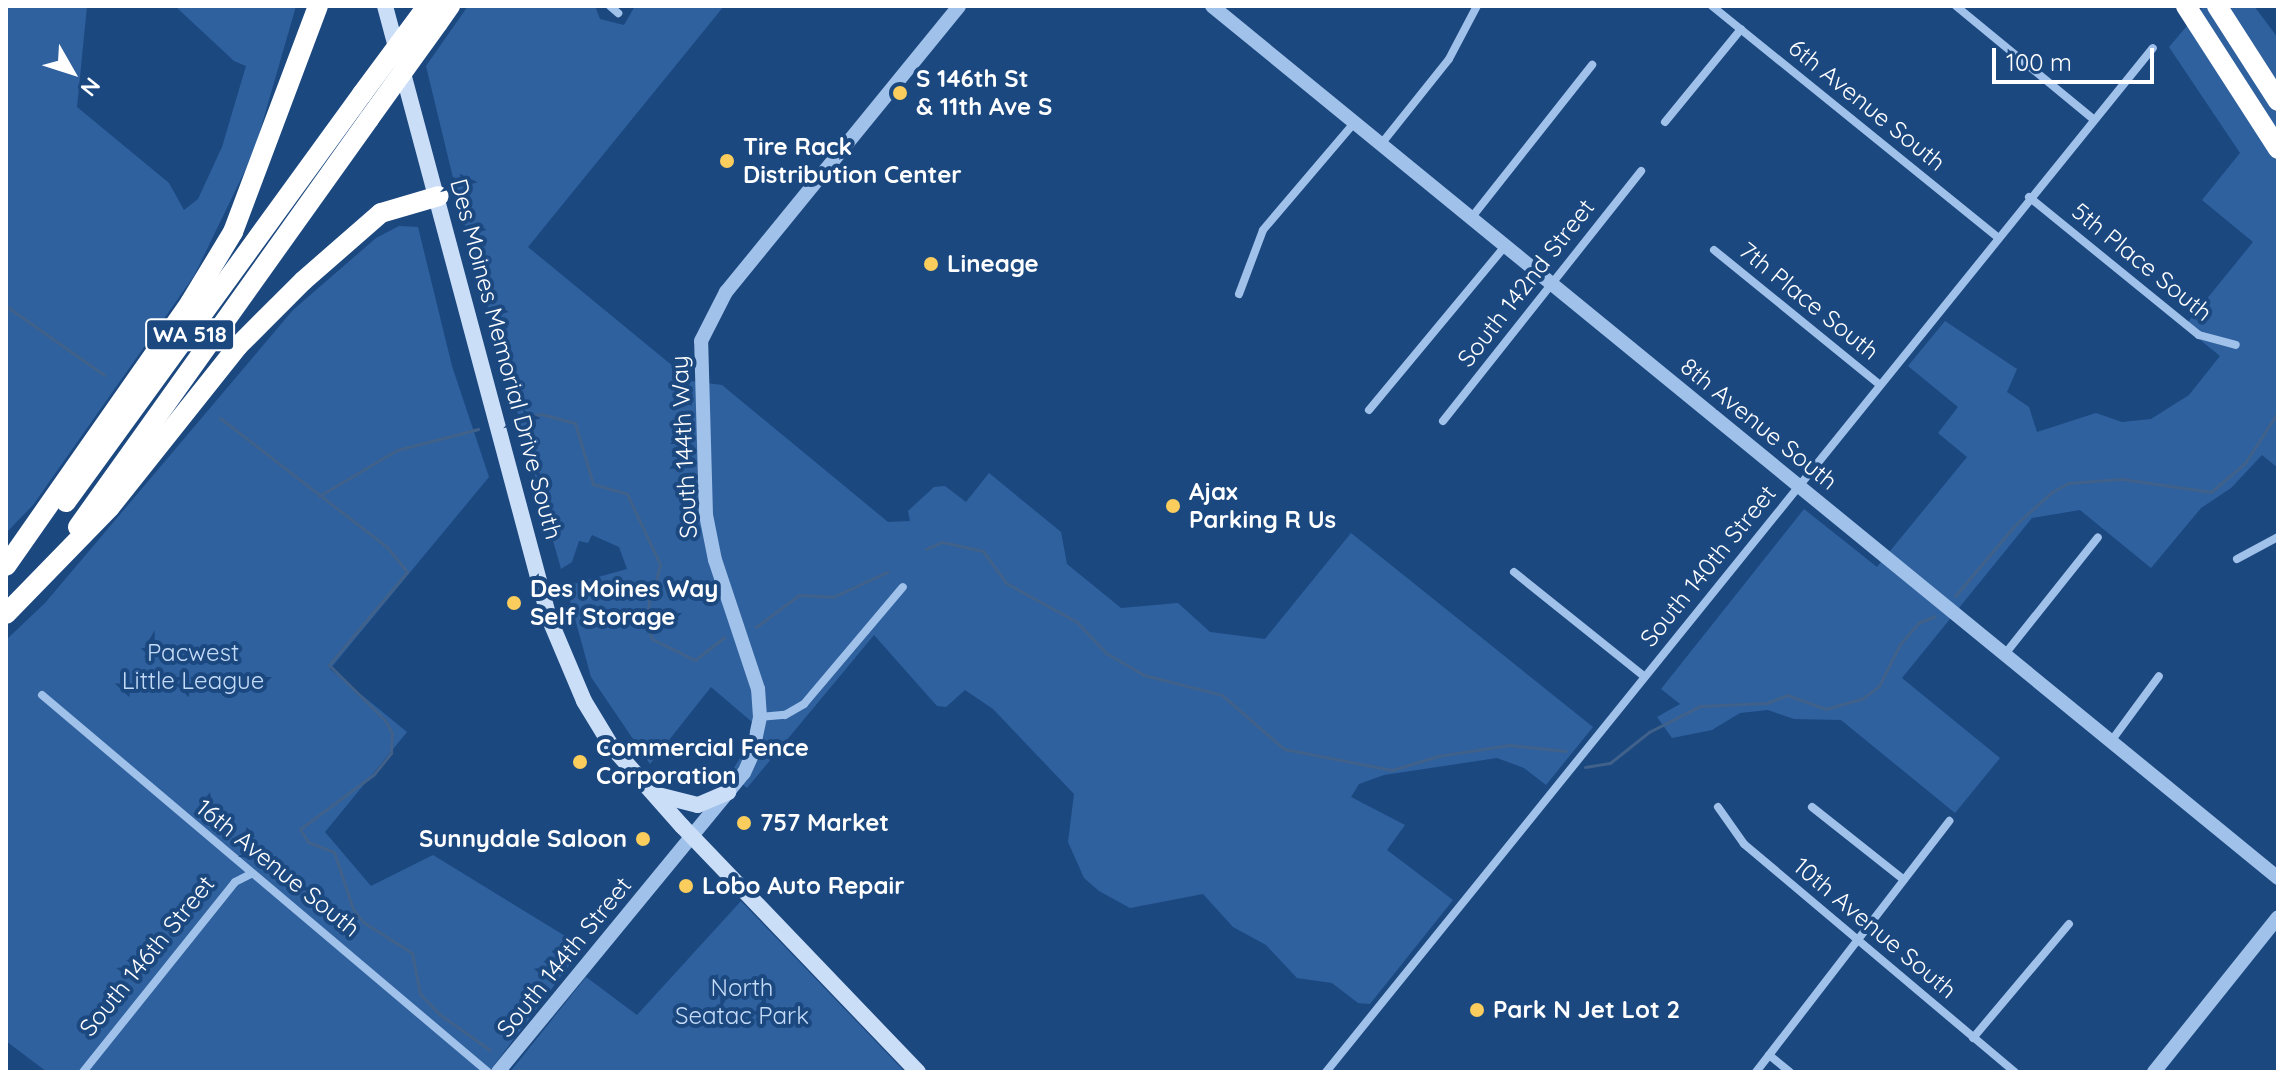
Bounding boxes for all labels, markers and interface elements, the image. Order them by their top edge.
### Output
north arrow [32,32,112,112]
scale bar [1996,32,2158,82]
street label: 6th Avenue South [1783,33,1951,177]
text: 100 m [2006,47,2072,77]
place label: S 146th St & 11th Ave S [916,65,1052,121]
text: N [75,72,107,102]
marker: S 146th St & 11th Ave S [891,84,909,102]
place label: Tire Rack Distribution Center [743,133,962,189]
marker: Tire Rack Distribution Center [718,152,736,170]
street label: Des Moines Memorial Drive South [444,176,568,542]
street label: South 142nd Street [1452,193,1600,373]
street label: 5th Place South [2066,197,2218,327]
street label: 7th Place South [1734,236,1884,366]
place label: Lineage [947,250,1039,278]
marker: Lineage [922,255,940,273]
road number: WA 518 [144,317,236,353]
street label: 8th Avenue South [1675,352,1843,496]
street label: South 144th Way [665,355,703,539]
place label: Ajax Parking R Us [1189,478,1336,534]
street label: South 140th Street [1634,479,1782,653]
marker: Ajax Parking R Us [1164,497,1182,515]
place label: Des Moines Way Self Storage [530,575,718,631]
marker: Des Moines Way Self Storage [505,594,523,612]
park label: Pacwest Little League [122,639,264,695]
place label: Commercial Fence Corporation [596,734,809,790]
marker: Commercial Fence Corporation [571,753,589,771]
street label: 16th Avenue South [190,793,366,943]
place label: 757 Market [760,809,889,837]
marker: 757 Market [735,814,753,832]
place label: Sunnydale Saloon [419,825,627,853]
marker: Sunnydale Saloon [634,830,652,848]
street label: 10th Avenue South [1788,852,1962,1004]
street label: South 146th Street [74,870,220,1042]
street label: South 144th Street [491,871,637,1043]
place label: Lobo Auto Repair [702,872,905,900]
marker: Lobo Auto Repair [677,877,695,895]
park label: North Seatac Park [675,974,809,1030]
place label: Park N Jet Lot 2 [1493,996,1680,1024]
marker: Park N Jet Lot 2 [1468,1001,1486,1019]

